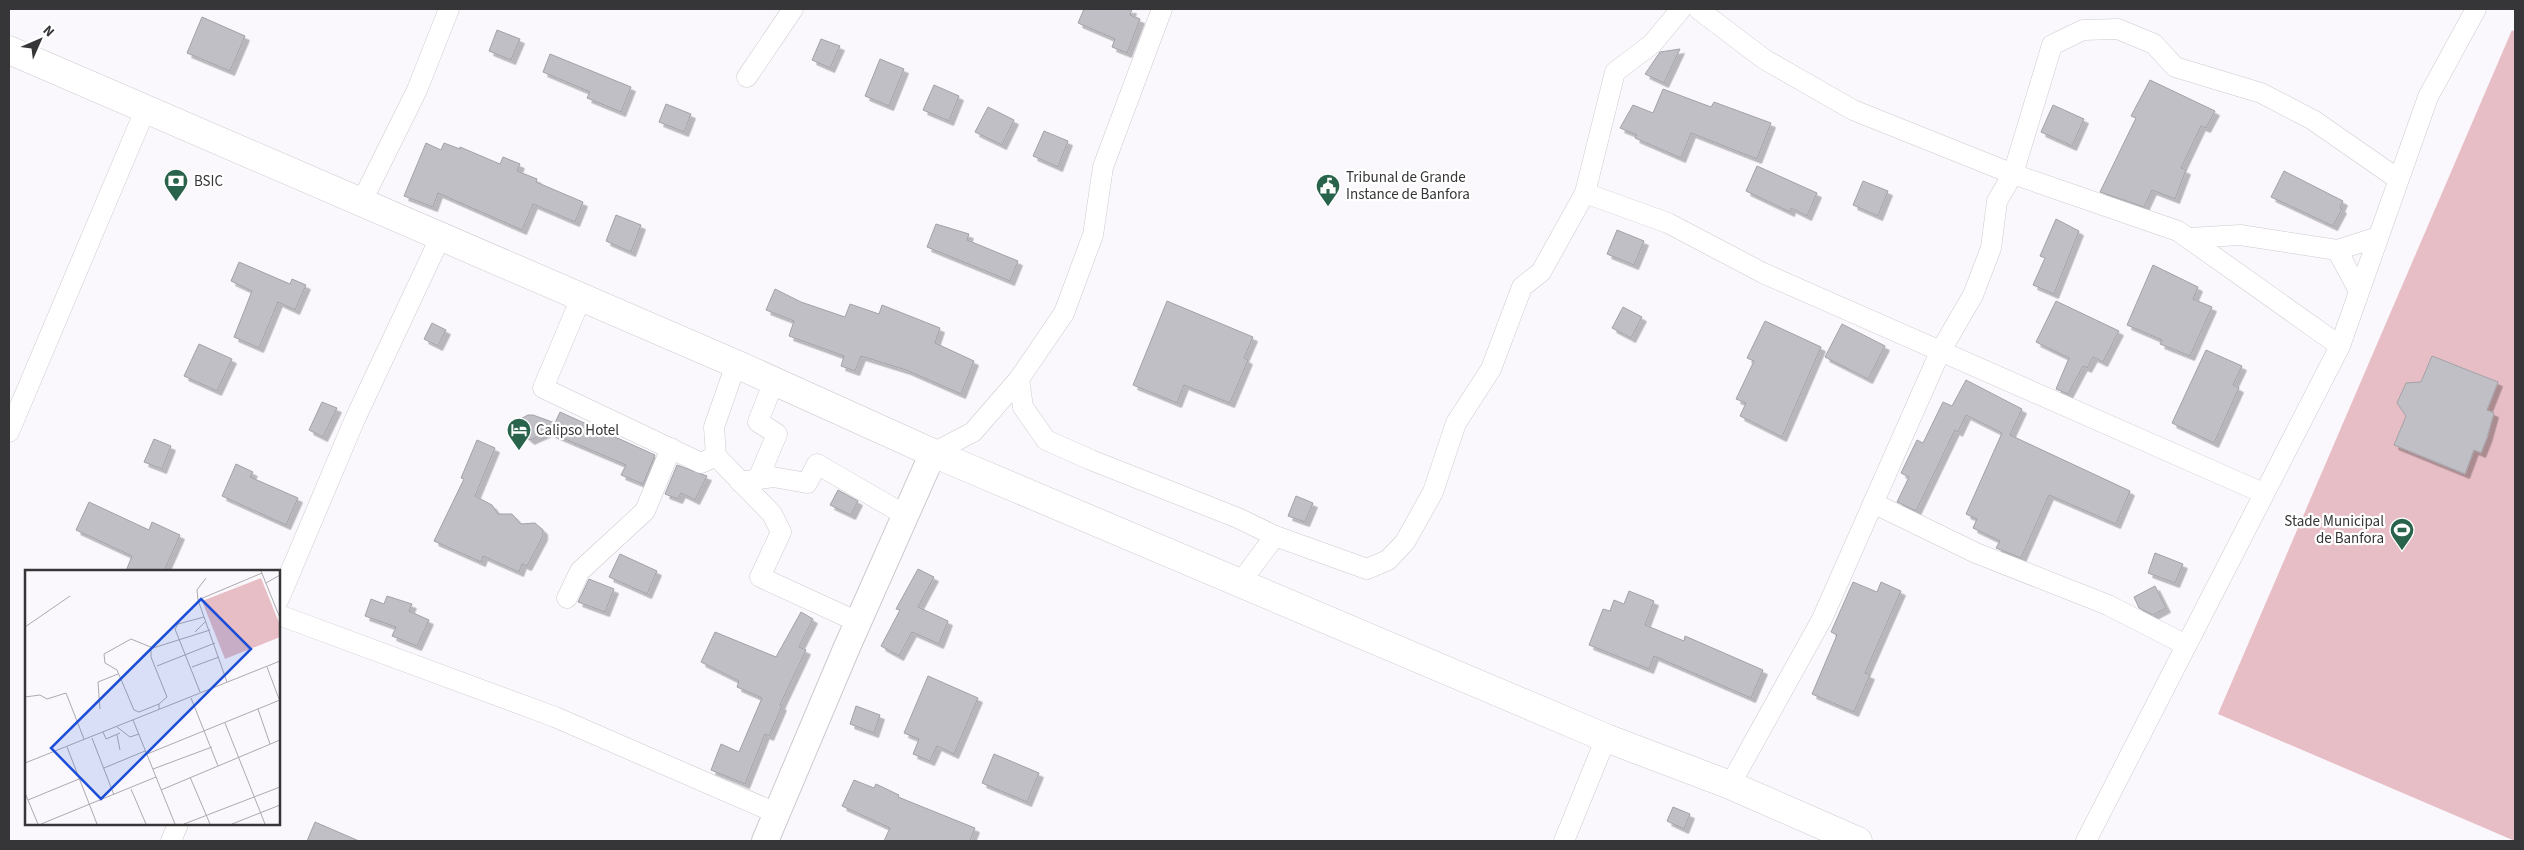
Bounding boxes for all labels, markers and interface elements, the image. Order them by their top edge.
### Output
north arrow [15,15,65,65]
text: N [38,21,59,42]
place label: Tribunal de Grande Instance de Banfora [1346,167,1470,205]
bank icon: BSIC [163,168,189,202]
place label: BSIC [194,171,224,192]
public building icon: Tribunal de Grande Instance de Banfora [1315,173,1341,207]
hotel icon: Calipso Hotel [506,417,532,451]
place label: Calipso Hotel [536,420,619,441]
place label: Stade Municipal de Banfora [2284,511,2384,549]
sports icon: Stade Municipal de Banfora [2389,517,2415,551]
inset map [25,570,280,825]

